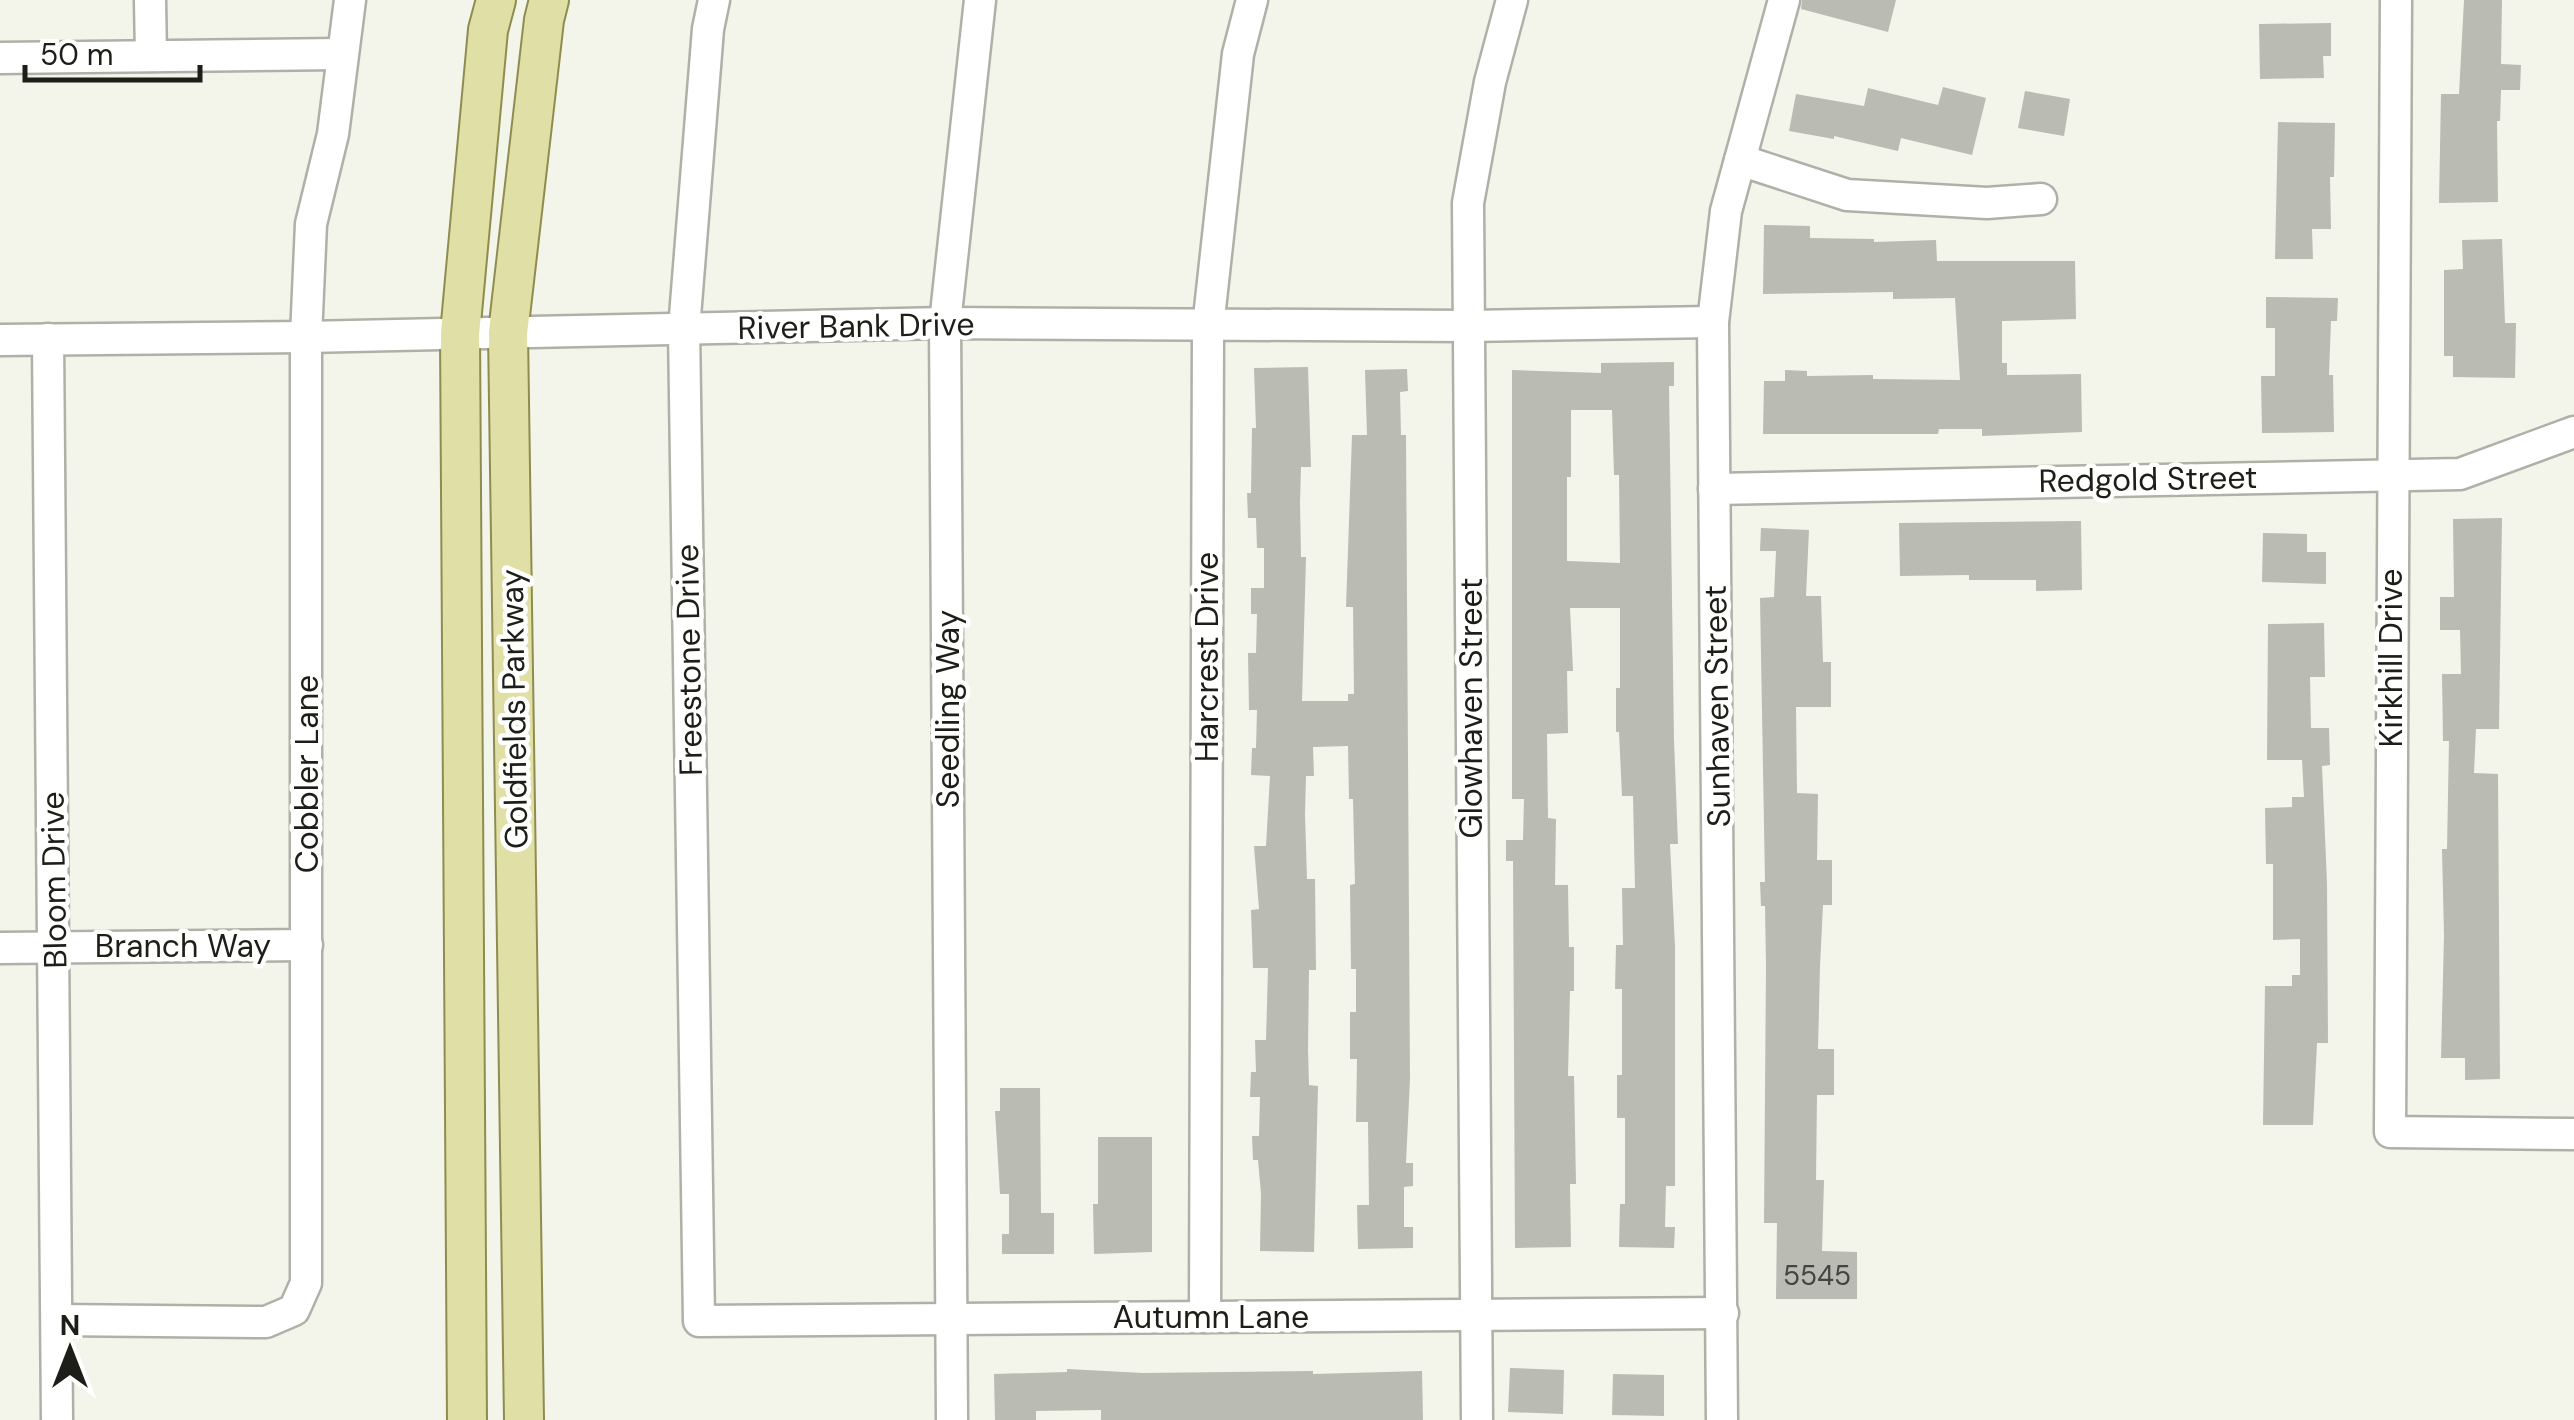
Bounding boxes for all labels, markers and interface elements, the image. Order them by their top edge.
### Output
scale bar [25,20,200,82]
text: 50 m [40,35,114,74]
street label: River Bank Drive [737,303,975,349]
street label: Redgold Street [2038,456,2258,502]
street label: Freestone Drive [666,544,712,776]
street label: Harcrest Drive [1186,552,1228,762]
street label: Goldfields Parkway [491,568,537,849]
street label: Kirkhill Drive [2370,569,2412,747]
street label: Glowhaven Street [1450,577,1492,839]
street label: Sunhaven Street [1694,585,1740,827]
street label: Seedling Way [927,609,969,808]
street label: Cobbler Lane [286,675,328,873]
street label: Bloom Drive [31,791,77,969]
street label: Branch Way [95,925,271,967]
house number: 5545 [1783,1257,1851,1294]
street label: Autumn Lane [1113,1296,1309,1338]
north arrow [20,1300,120,1400]
text: N [60,1307,80,1344]

